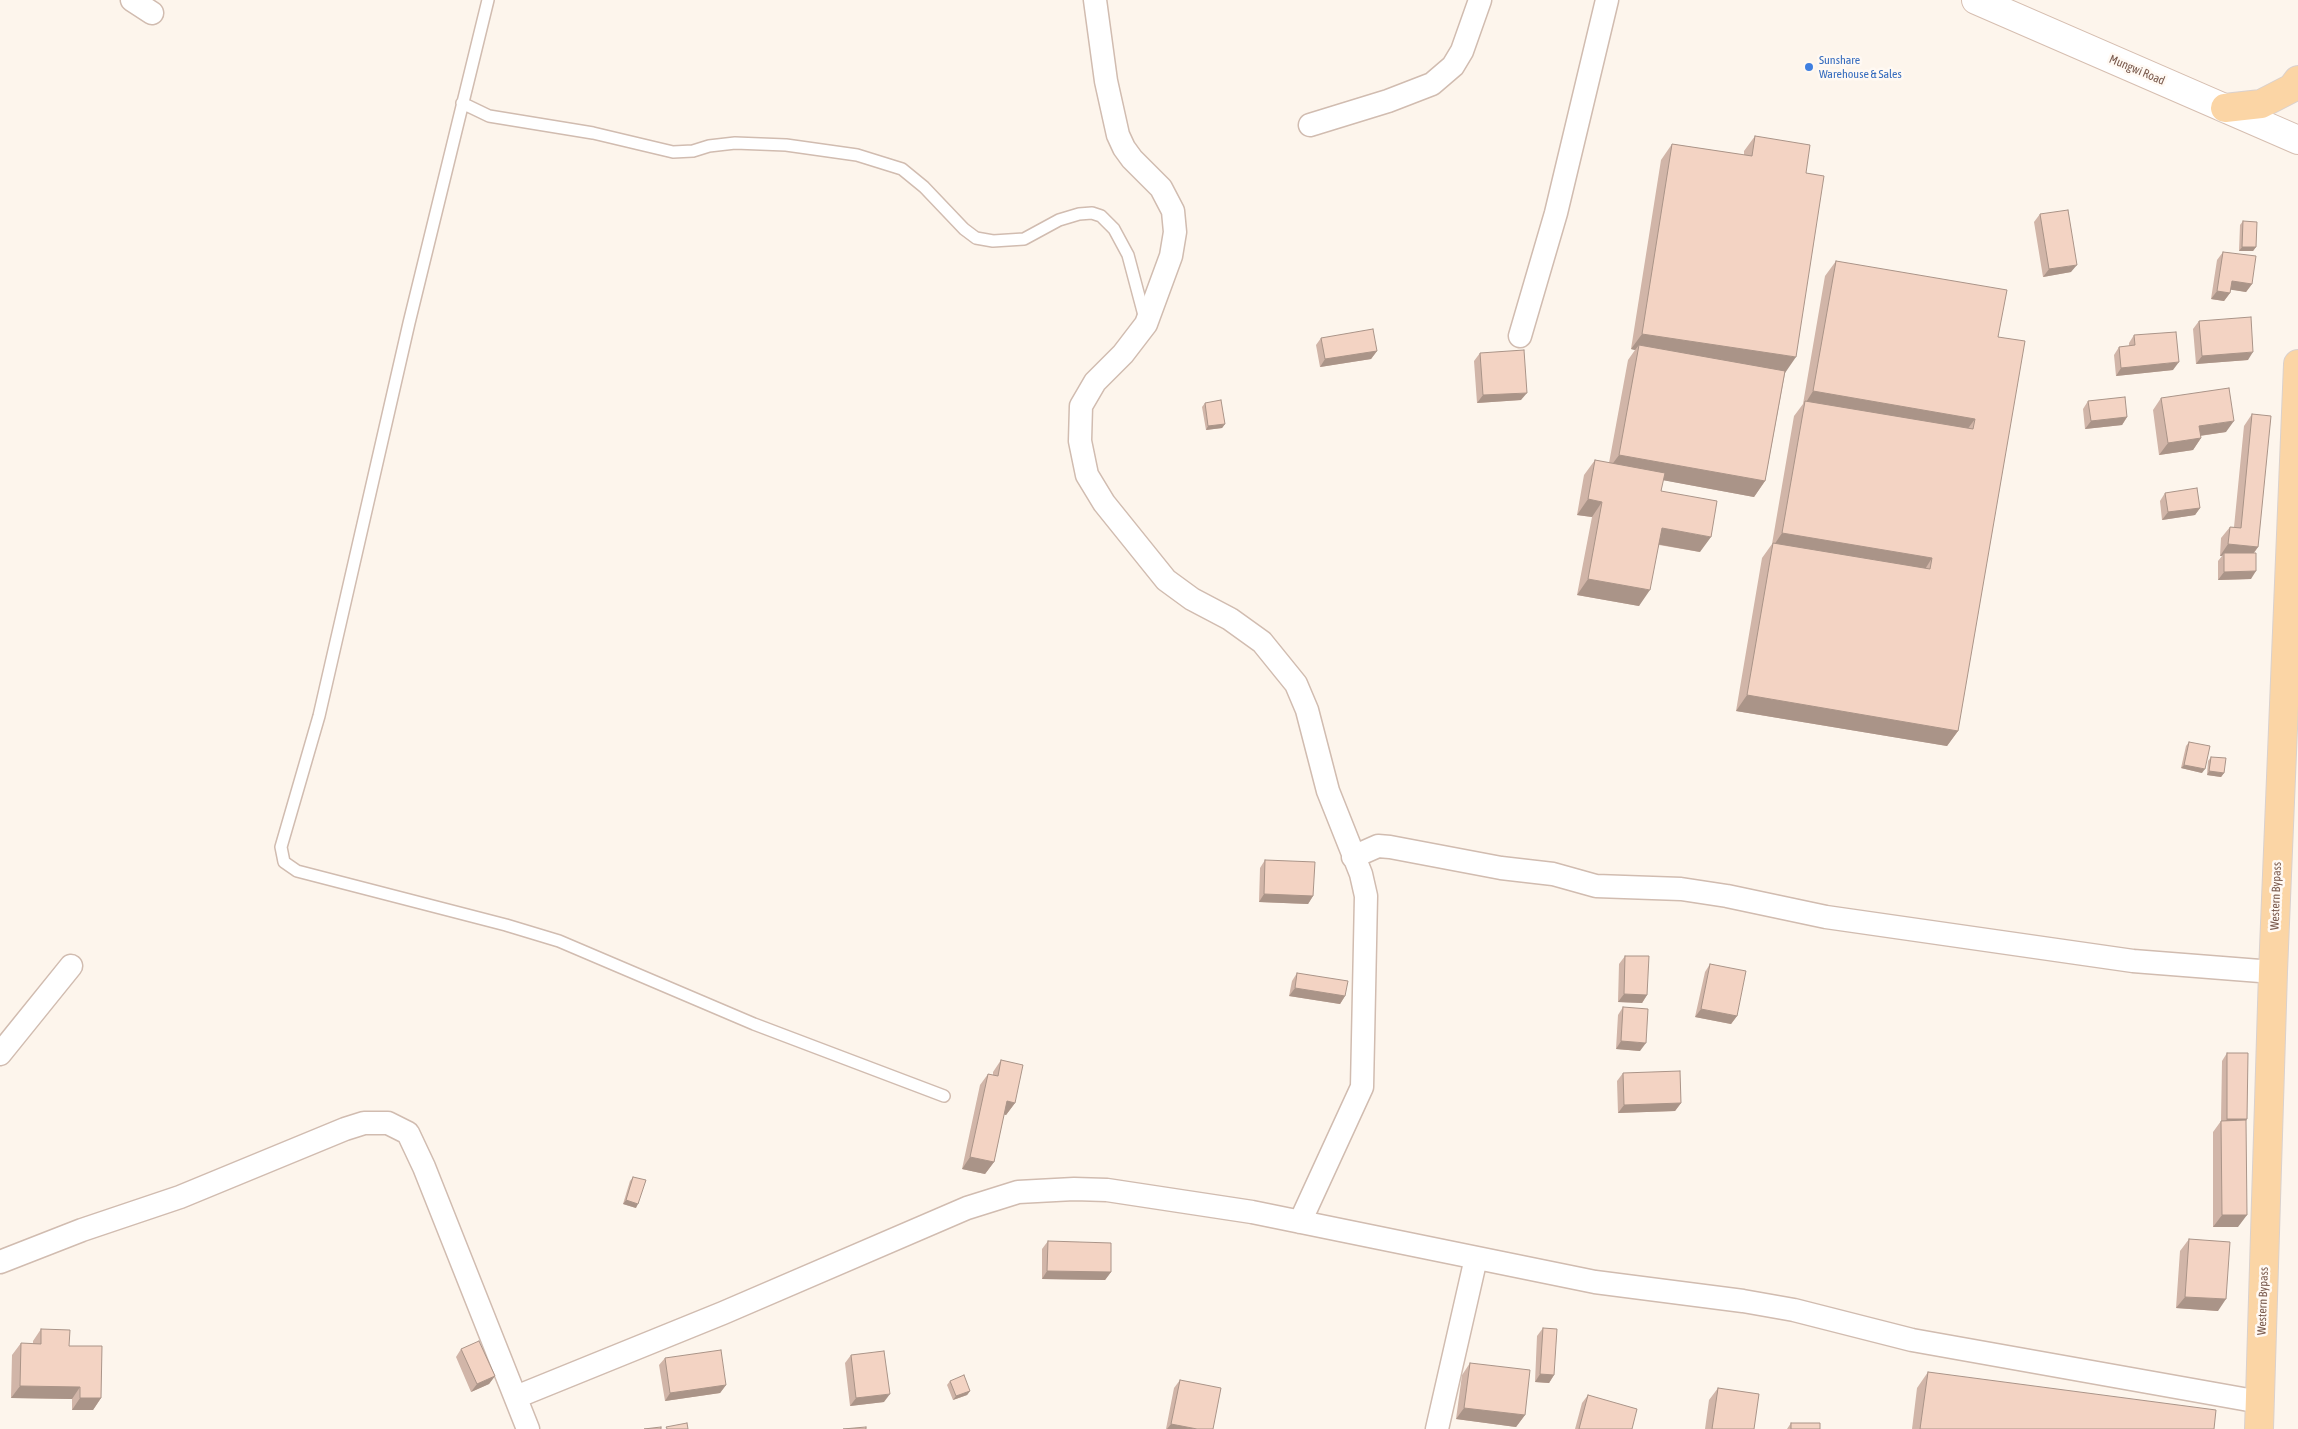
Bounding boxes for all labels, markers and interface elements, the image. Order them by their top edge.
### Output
street label: Mungwi Road [2107,52,2167,88]
place label: Sunshare Warehouse & Sales [1819,53,1902,81]
marker: Sunshare Warehouse & Sales [1803,61,1815,73]
street label: Western Bypass [2268,862,2284,930]
street label: Western Bypass [2255,1267,2271,1335]

